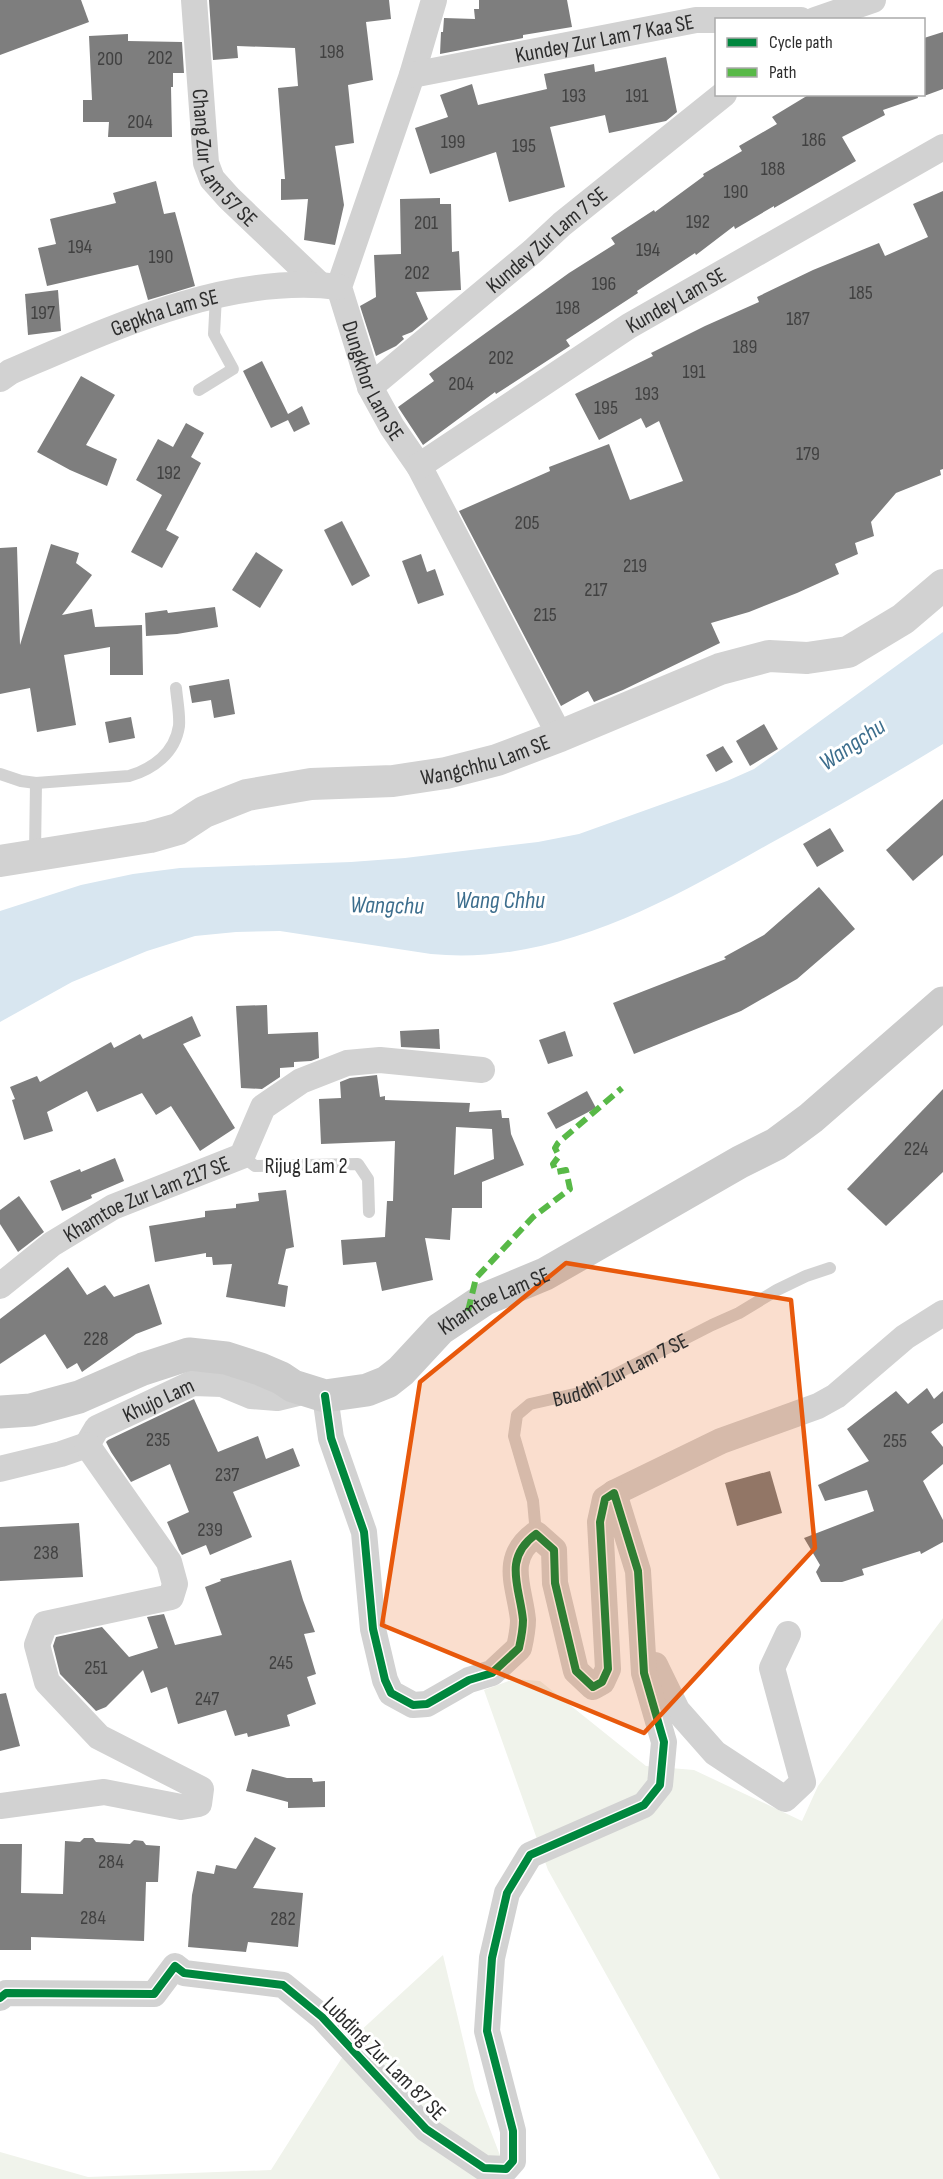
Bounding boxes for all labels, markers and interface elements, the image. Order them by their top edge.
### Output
street label: Kundey Zur Lam 7 Kaa SE [513,9,696,70]
legend [715,18,925,96]
text: Cycle path [769,32,833,53]
house number: 198 [320,40,344,64]
house number: 202 [147,46,173,70]
house number: 200 [97,47,123,71]
text: Path [769,62,797,83]
house number: 193 [562,84,586,108]
house number: 191 [626,84,648,108]
street label: Chang Zur Lam 57 SE [186,88,263,233]
house number: 204 [127,110,153,134]
house number: 186 [802,128,826,152]
house number: 199 [441,130,465,154]
house number: 195 [512,134,536,158]
house number: 188 [761,157,785,181]
house number: 190 [724,180,748,204]
street label: Kundey Zur Lam 7 SE [481,181,613,300]
house number: 192 [686,210,710,234]
house number: 201 [414,211,438,235]
house number: 194 [68,235,92,259]
house number: 194 [636,238,660,262]
house number: 190 [149,245,173,269]
house number: 202 [404,261,430,285]
street label: Kundey Lam SE [621,262,731,340]
house number: 196 [592,272,616,296]
house number: 185 [849,281,873,305]
street label: Gepkha Lam SE [107,283,221,343]
house number: 198 [556,296,580,320]
house number: 197 [31,301,55,325]
house number: 187 [786,307,810,331]
street label: Dungkhor Lam SE [335,318,409,446]
house number: 189 [733,335,757,359]
house number: 202 [488,346,514,370]
house number: 191 [683,360,705,384]
house number: 204 [448,372,474,396]
house number: 193 [635,382,659,406]
house number: 195 [594,396,618,420]
house number: 179 [796,442,820,466]
house number: 192 [157,461,181,485]
house number: 205 [514,511,540,535]
house number: 219 [623,554,647,578]
house number: 217 [584,578,608,602]
house number: 215 [533,603,557,627]
water label: Wangchu [814,712,891,777]
street label: Wangchhu Lam SE [419,729,554,792]
water label: Wang Chhu [455,886,545,915]
water label: Wangchu [350,890,424,921]
house number: 224 [904,1137,928,1161]
street label: Khamtoe Zur Lam 217 SE [59,1150,234,1249]
street label: Rijug Lam 2 [265,1153,347,1180]
street label: Khamtoe Lam SE [433,1262,554,1342]
house number: 228 [83,1327,109,1351]
street label: Buddhi Zur Lam 7 SE [550,1328,693,1414]
street label: Khujo Lam [118,1372,199,1429]
house number: 235 [146,1428,170,1452]
house number: 255 [883,1429,907,1453]
house number: 237 [215,1463,239,1487]
house number: 239 [197,1518,223,1542]
house number: 238 [33,1541,59,1565]
house number: 245 [269,1651,293,1675]
house number: 251 [84,1656,108,1680]
house number: 247 [195,1687,219,1711]
house number: 284 [98,1850,124,1874]
house number: 284 [80,1906,106,1930]
house number: 282 [270,1907,296,1931]
street label: Lubding Zur Lam 87 SE [316,1992,451,2127]

